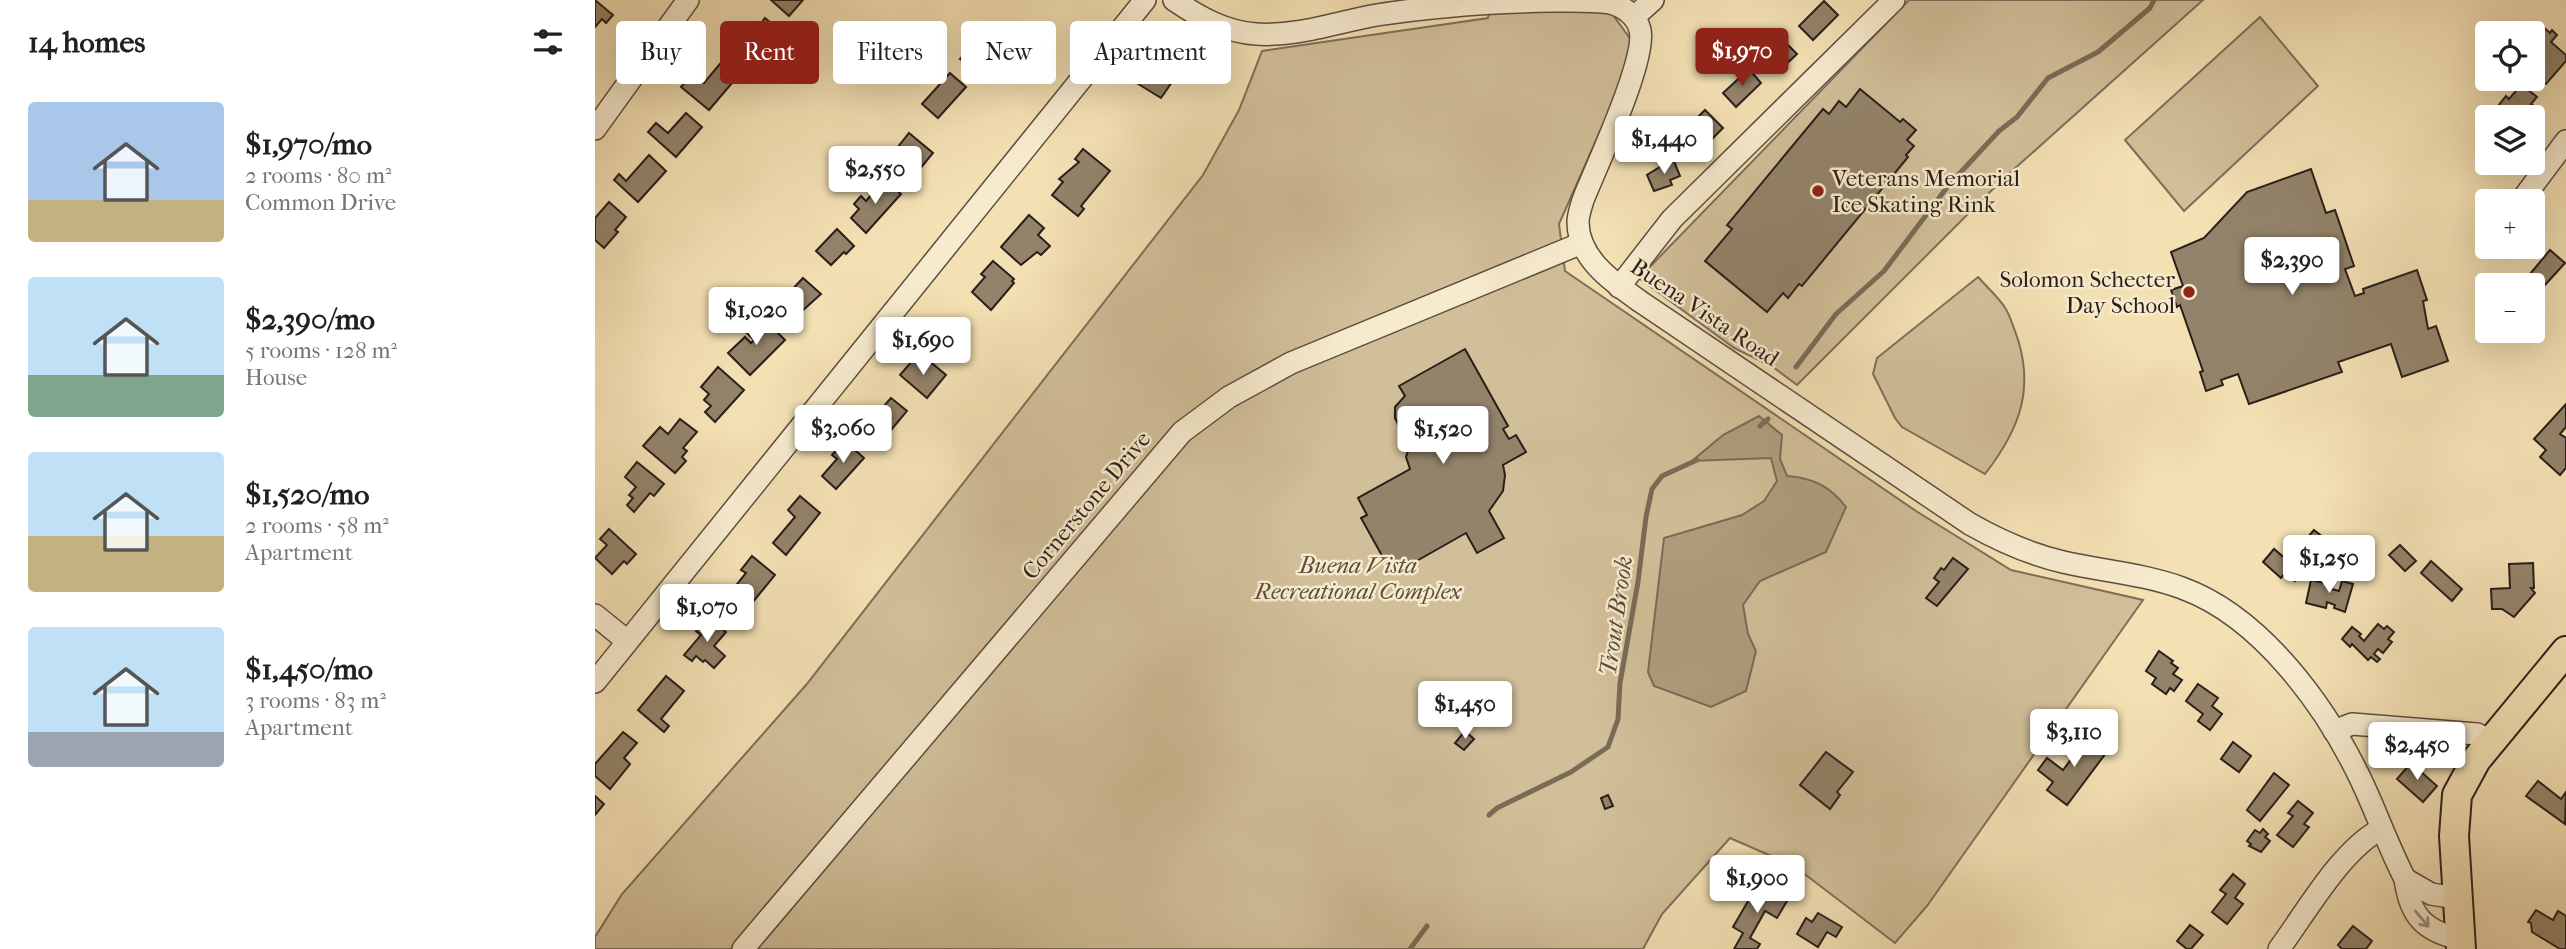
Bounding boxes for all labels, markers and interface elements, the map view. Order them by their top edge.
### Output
chip: Buy [616,21,706,84]
chip: Rent [720,21,819,84]
chip: Filters [833,21,947,84]
chip: New [961,21,1056,84]
chip: Apartment [1070,21,1231,84]
map controls [2475,21,2545,343]
button: locate [2475,21,2545,91]
icon: filters [529,23,567,61]
text: 14 homes [28,25,145,60]
pin: $1,970 [1685,28,1799,88]
text: $1,970 [1712,37,1772,64]
button: layers [2475,105,2545,175]
pin: $1,440 [1607,116,1721,176]
text: $1,440 [1631,125,1697,152]
text: $1,970/mo [245,127,372,162]
icon: home [84,130,168,214]
pin: $2,550 [818,146,932,206]
text: $2,550 [845,155,905,182]
text: 2 rooms · 80 m² [245,162,392,189]
place label: Veterans Memorial Ice Skating Rink [1831,165,2021,218]
marker: Veterans Memorial Ice Skating Rink [1810,183,1826,199]
text: Common Drive [245,189,396,216]
button: + [2475,189,2545,259]
pin: $2,390 [2235,238,2349,297]
text: $2,390 [2260,246,2324,273]
street label: Buena Vista Road [1625,253,1785,372]
place label: Solomon Schecter Day School [1999,266,2176,319]
button: − [2475,273,2545,343]
marker: Solomon Schecter Day School [2181,284,2197,300]
pin: $1,020 [699,288,813,347]
text: $1,020 [725,296,787,323]
text: $2,390/mo [245,302,375,337]
icon: home [84,305,168,389]
pin: $1,690 [866,318,980,377]
text: $1,690 [892,326,954,353]
text: 5 rooms · 128 m² [245,337,397,364]
text: House [245,364,307,391]
pin: $3,060 [786,406,900,465]
pin: $1,520 [1386,406,1500,466]
text: $3,060 [811,414,875,441]
text: $1,520 [1413,415,1473,442]
street label: Cornerstone Drive [1017,426,1156,585]
text: $1,520/mo [245,477,369,512]
icon: home [84,480,168,564]
text: 2 rooms · 58 m² [245,512,389,539]
pin: $1,250 [2272,536,2386,595]
text: Apartment [245,539,353,566]
text: $1,250 [2299,544,2359,571]
park label: Buena Vista Recreational Complex [1253,552,1462,605]
water label: Trout Brook [1594,554,1638,678]
pin: $1,070 [650,584,764,644]
text: $1,070 [676,593,738,620]
text: $1,450/mo [245,652,373,687]
icon: home [84,655,168,739]
pin: $1,450 [1408,682,1522,741]
text: 3 rooms · 83 m² [245,687,386,714]
text: $1,450 [1434,690,1496,717]
pin: $3,110 [2017,710,2131,769]
text: Apartment [245,714,353,741]
text: $3,110 [2046,718,2102,745]
pin: $2,450 [2360,722,2474,782]
text: $2,450 [2384,731,2450,758]
pin: $1,900 [1700,856,1814,915]
text: $1,900 [1726,864,1788,891]
one-way arrow [2414,910,2430,928]

